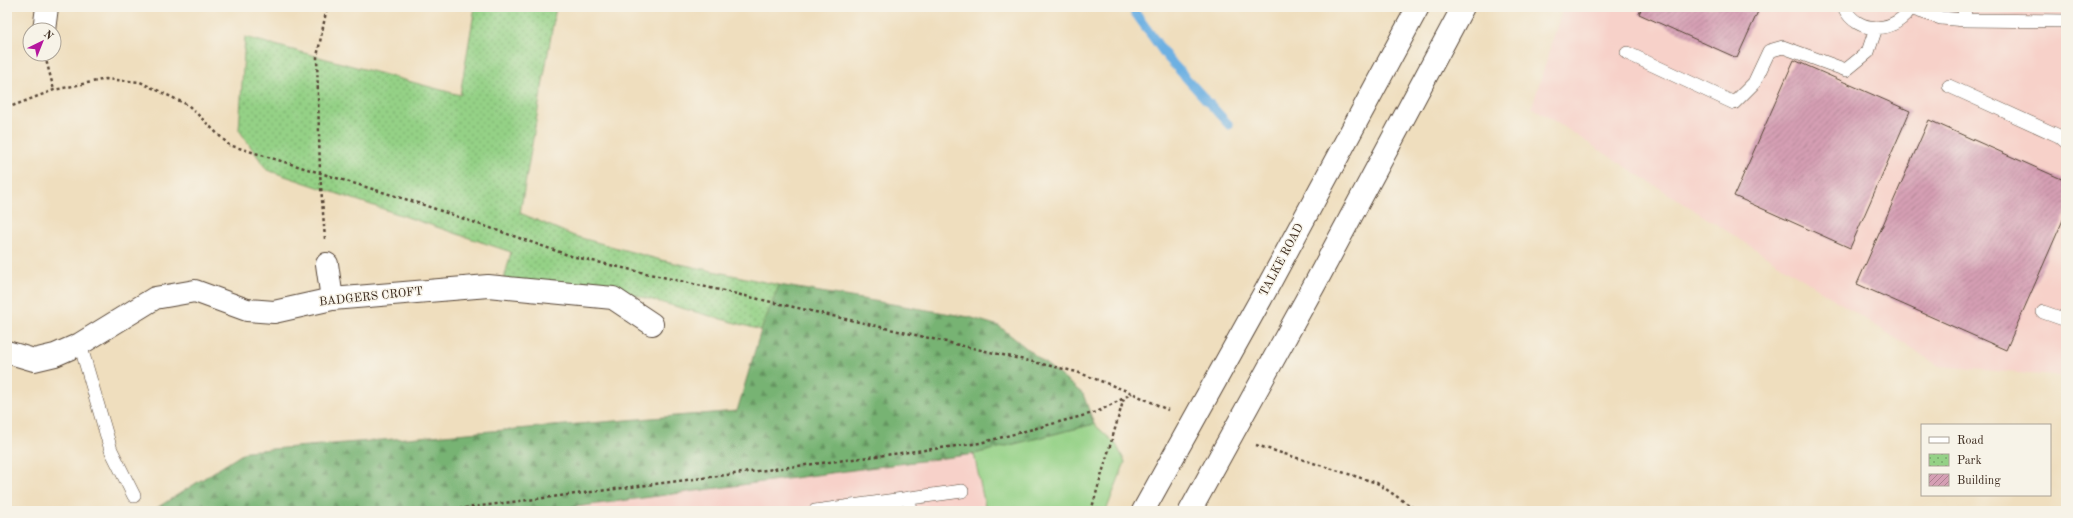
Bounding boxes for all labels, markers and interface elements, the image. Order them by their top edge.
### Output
north arrow [22,22,62,62]
text: N [41,29,55,43]
street label: TALKE ROAD [1258,222,1306,298]
street label: BADGERS CROFT [318,286,424,308]
legend [1921,424,2051,496]
text: Road [1957,435,1984,447]
text: Park [1957,455,1982,467]
text: Building [1957,475,2001,487]

